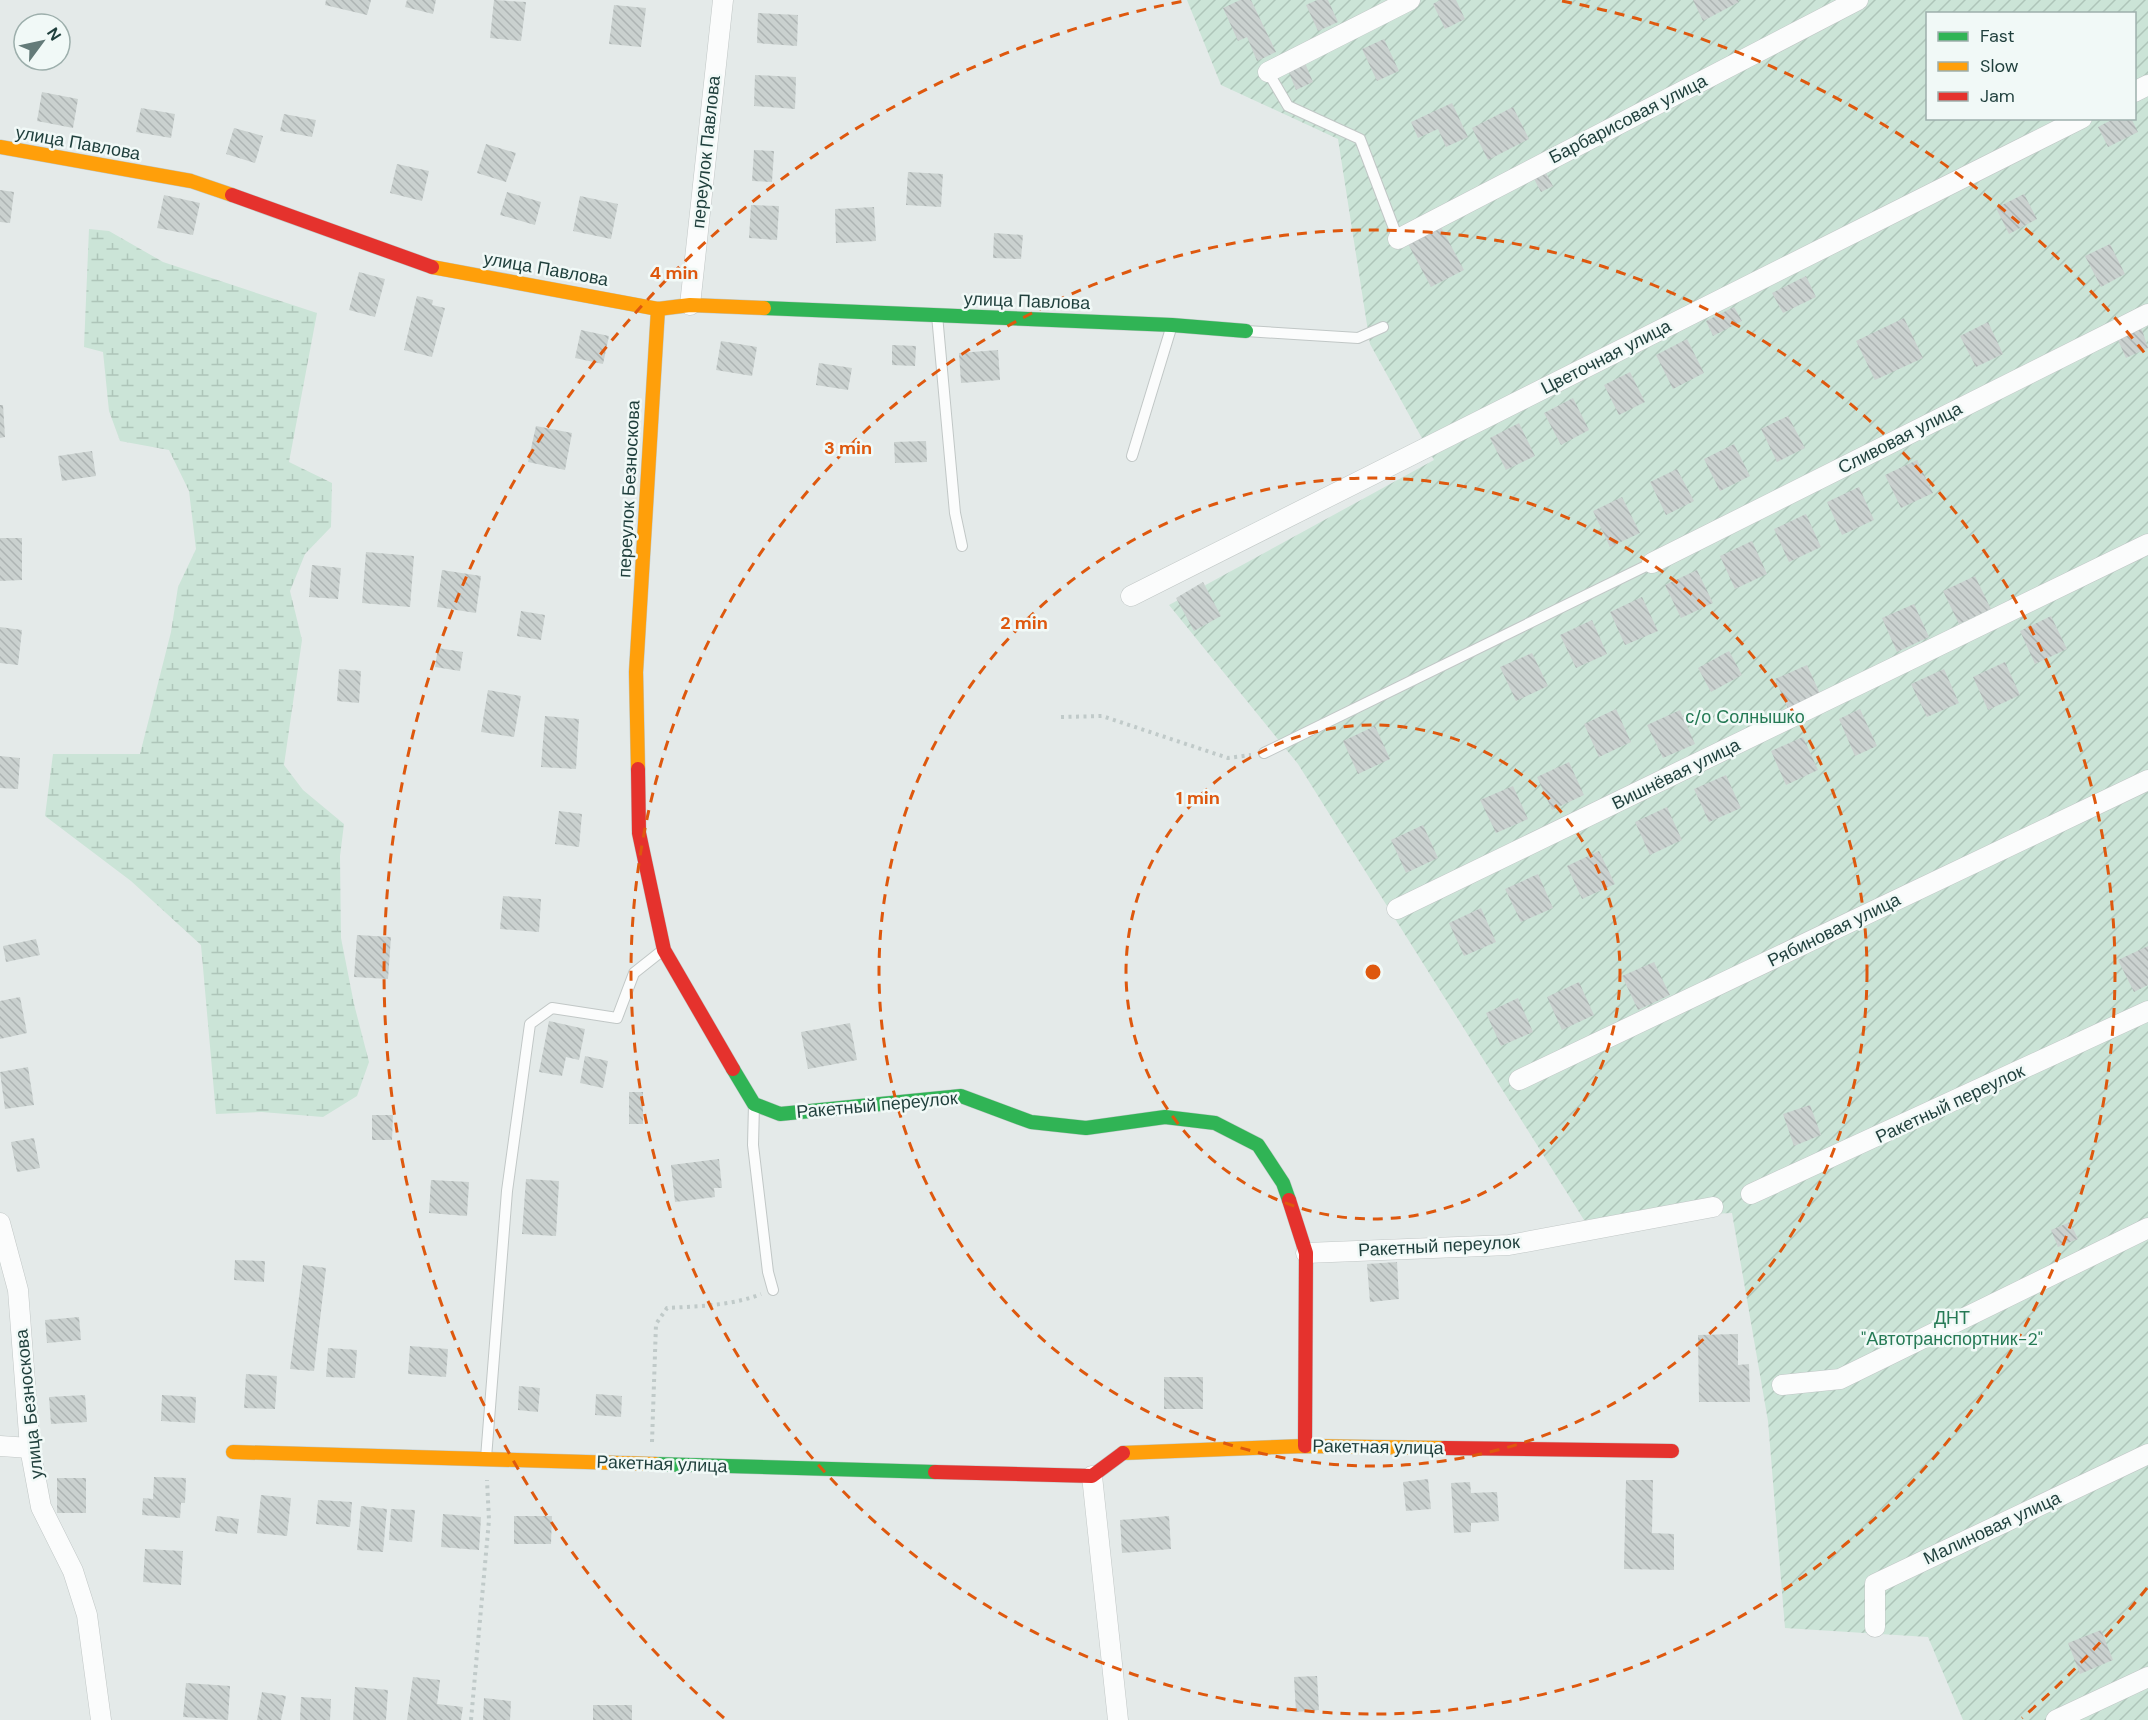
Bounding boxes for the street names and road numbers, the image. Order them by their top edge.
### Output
street label: Барбарисовая улица [1545,68,1712,169]
street label: переулок Павлова [686,73,726,230]
street label: улица Павлова [14,120,143,166]
street label: улица Павлова [482,246,611,292]
street label: улица Павлова [963,287,1092,315]
street label: Цветочная улица [1537,313,1676,400]
street label: Сливовая улица [1834,396,1967,480]
street label: переулок Безноскова [612,399,646,578]
street label: Вишнёвая улица [1608,732,1745,815]
street label: Рябиновая улица [1764,887,1905,973]
street label: Ракетный переулок [1872,1059,2028,1149]
street label: Ракетный переулок [795,1086,959,1124]
street label: Ракетный переулок [1358,1230,1520,1262]
street label: улица Безноскова [9,1327,49,1480]
street label: Ракетная улица [1312,1434,1445,1460]
street label: Ракетная улица [596,1450,729,1478]
street label: Малиновая улица [1919,1485,2066,1570]

